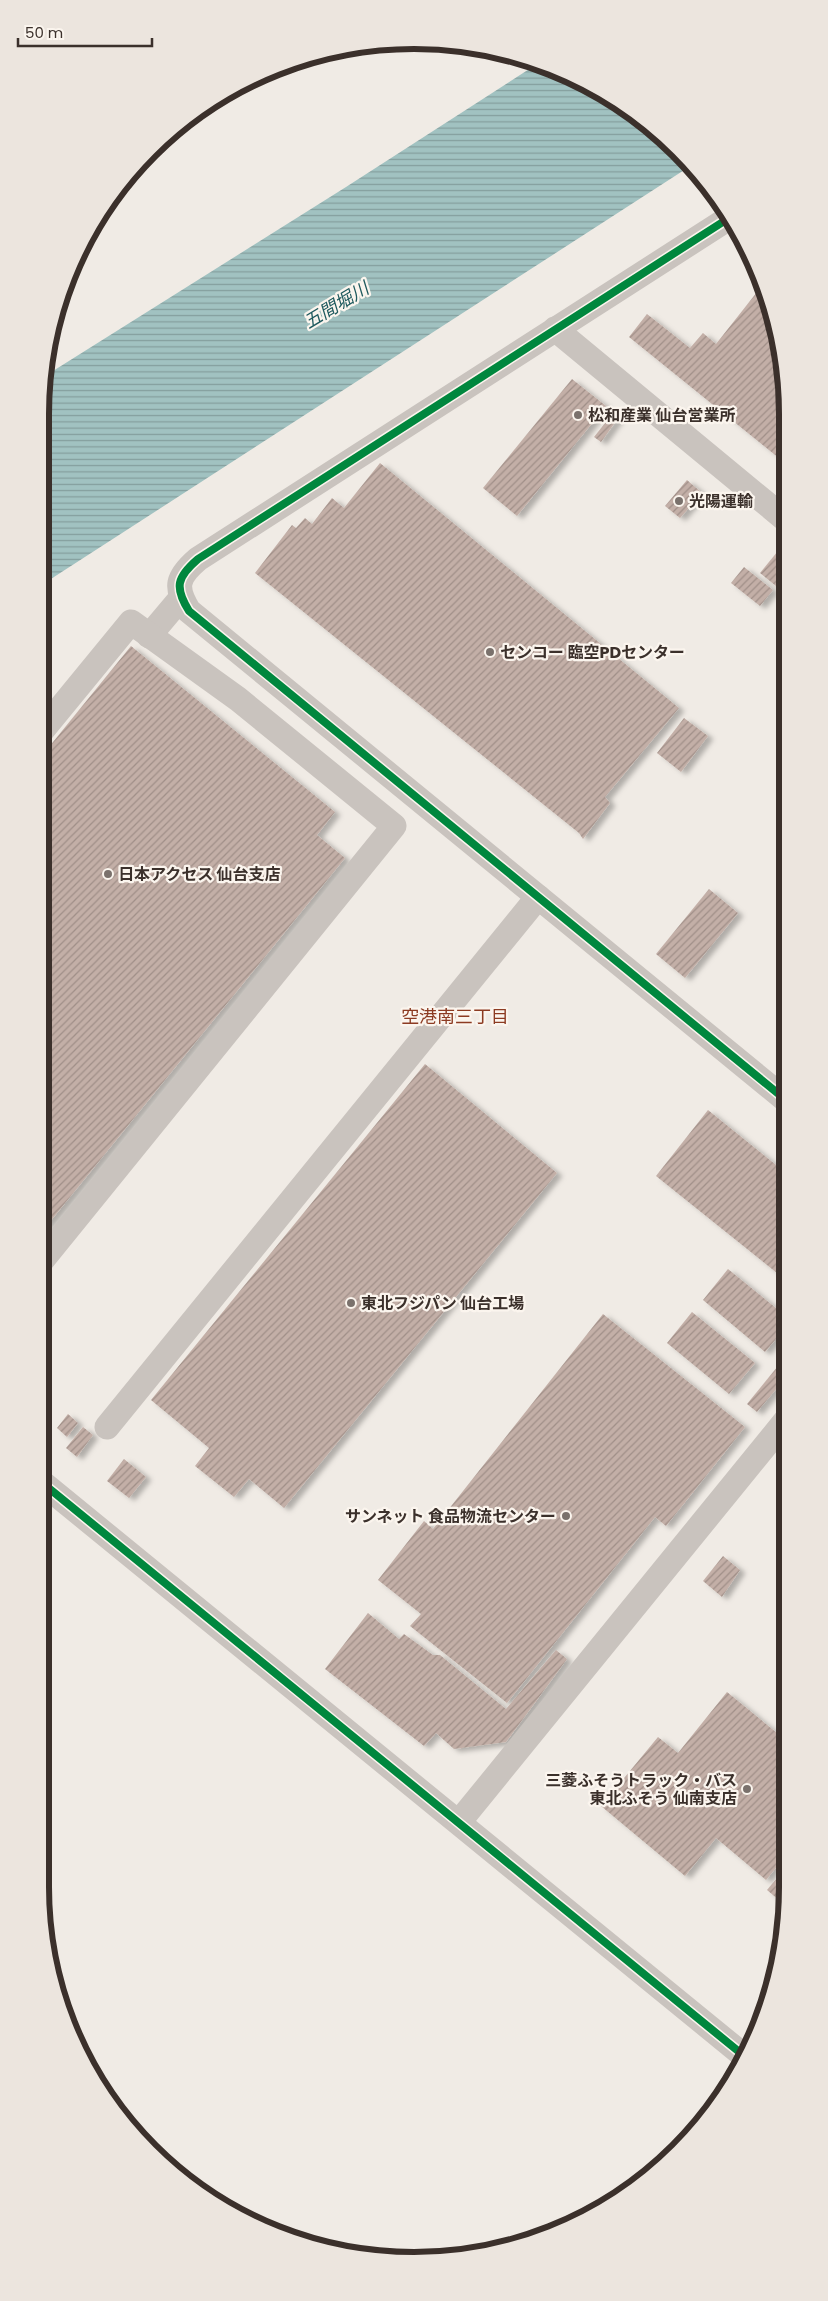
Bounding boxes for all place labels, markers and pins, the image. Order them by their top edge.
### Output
place label: 松和産業 仙台営業所 [588,404,735,427]
marker: 松和産業 仙台営業所 [572,409,584,421]
place label: 光陽運輸 [689,490,753,513]
marker: 光陽運輸 [673,495,685,507]
place label: センコー 臨空PDセンター [500,641,685,664]
marker: センコー 臨空PDセンター [484,646,496,658]
place label: 日本アクセス 仙台支店 [118,863,281,886]
marker: 日本アクセス 仙台支店 [102,868,114,880]
place label: 東北フジパン 仙台工場 [361,1292,524,1315]
marker: 東北フジパン 仙台工場 [345,1297,357,1309]
place label: サンネット 食品物流センター [345,1505,556,1528]
marker: サンネット 食品物流センター [560,1510,572,1522]
place label: 三菱ふそうトラック・バス 東北ふそう 仙南支店 [545,1769,737,1810]
marker: 三菱ふそうトラック・バス 東北ふそう 仙南支店 [741,1783,753,1795]

